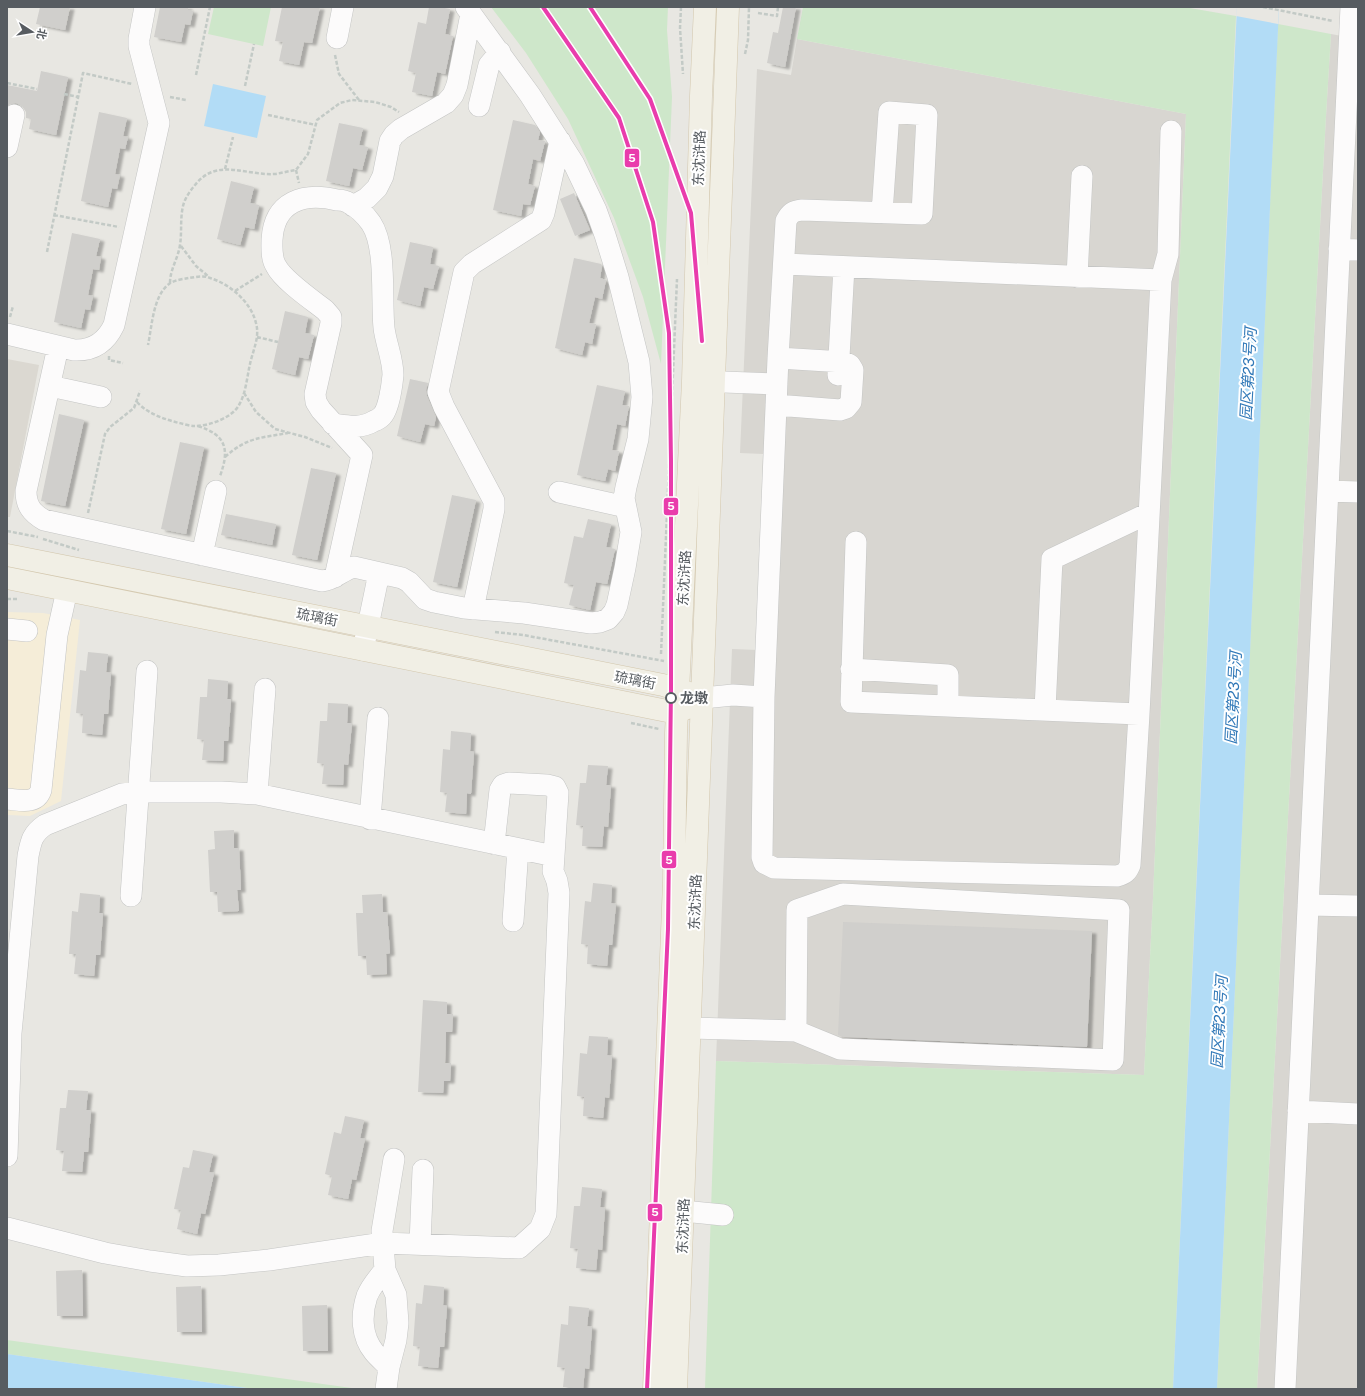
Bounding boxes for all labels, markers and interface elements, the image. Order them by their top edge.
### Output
north arrow [12,12,52,52]
text: 北 [35,27,49,41]
street label: 东沈浒路 [690,130,708,186]
line badge: 5 [624,148,640,168]
text: 5 [628,152,636,164]
water label: 园区第23号河 [1237,324,1259,421]
line badge: 5 [663,497,679,516]
text: 5 [667,500,675,512]
street label: 东沈浒路 [675,550,693,606]
street label: 琉璃街 [295,605,339,629]
water label: 园区第23号河 [1222,648,1244,745]
street label: 琉璃街 [613,668,657,692]
place label: 龙墩 [680,690,708,706]
marker: 龙墩 [665,692,677,704]
line badge: 5 [661,850,677,869]
text: 5 [665,854,673,866]
street label: 东沈浒路 [686,874,704,930]
water label: 园区第23号河 [1208,972,1230,1069]
street label: 东沈浒路 [674,1198,692,1254]
line badge: 5 [647,1203,663,1222]
text: 5 [651,1206,659,1218]

